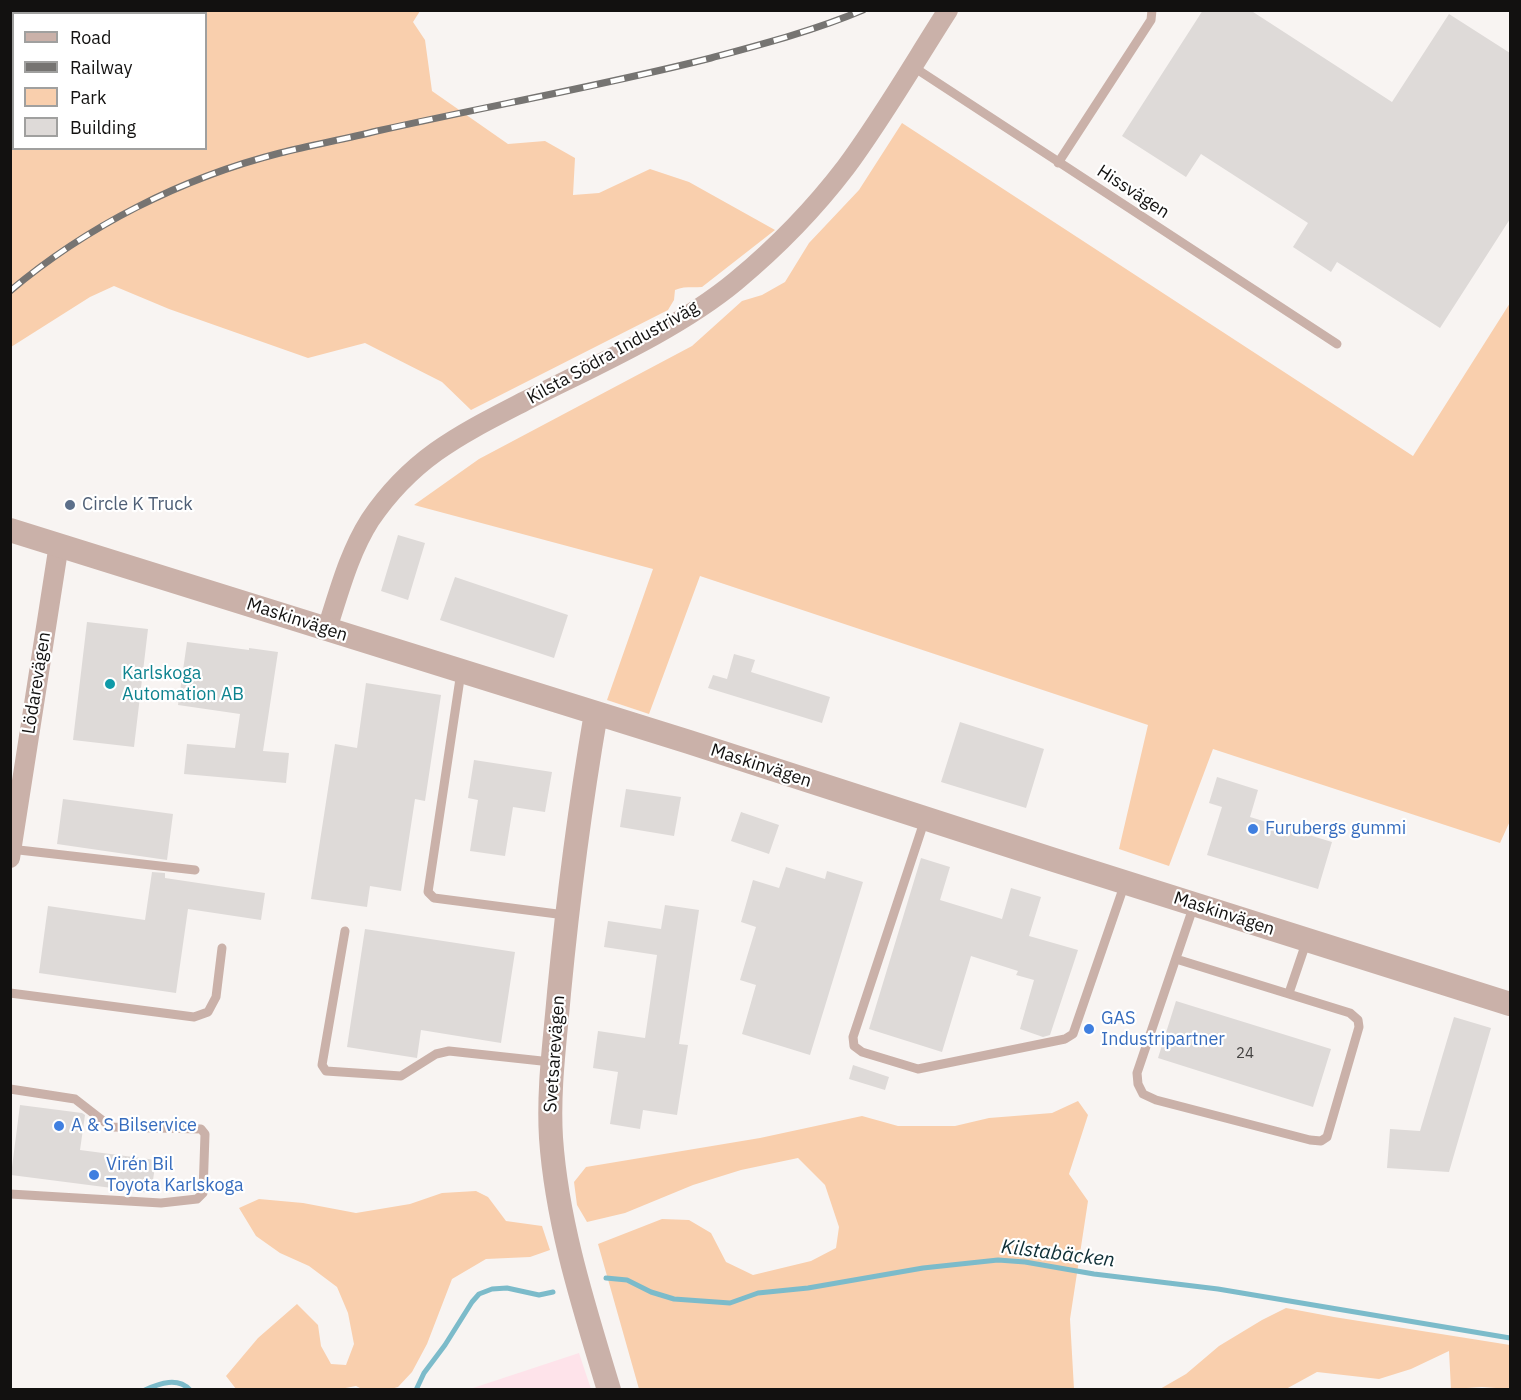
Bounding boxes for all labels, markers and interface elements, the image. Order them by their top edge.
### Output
legend [12,12,207,150]
text: Road [70,26,111,49]
text: Railway [70,56,132,79]
text: Park [70,86,106,109]
text: Building [70,116,136,139]
street label: Hissvägen [1093,161,1173,223]
street label: Kilsta Södra Industriväg [523,297,703,409]
place label: Circle K Truck [82,494,193,516]
marker: Circle K Truck [63,498,77,512]
street label: Maskinvägen [244,594,350,646]
street label: Lödarevägen [18,630,56,736]
place label: Karlskoga Automation AB [122,663,244,706]
marker: Karlskoga Automation AB [103,677,117,691]
street label: Maskinvägen [708,740,814,792]
place label: Furubergs gummi [1265,818,1406,840]
marker: Furubergs gummi [1246,822,1260,836]
street label: Maskinvägen [1171,888,1277,940]
street label: Svetsarevägen [540,994,570,1114]
place label: GAS Industripartner [1101,1008,1225,1050]
marker: GAS Industripartner [1082,1022,1096,1036]
house number: 24 [1236,1045,1254,1063]
place label: A & S Bilservice [71,1115,197,1137]
marker: A & S Bilservice [52,1119,66,1133]
place label: Virén Bil Toyota Karlskoga [106,1154,244,1196]
marker: Virén Bil Toyota Karlskoga [87,1168,101,1182]
water label: Kilstabäcken [1000,1235,1116,1273]

